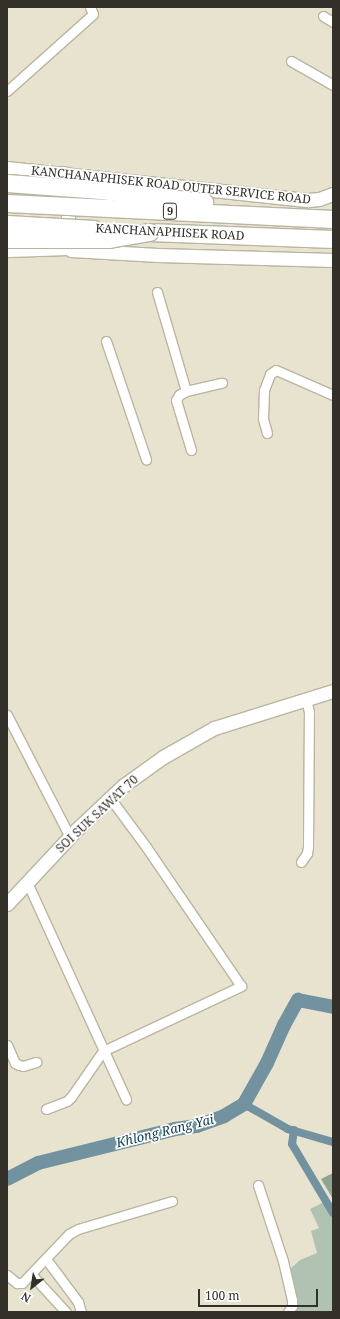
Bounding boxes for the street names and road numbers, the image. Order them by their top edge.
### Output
street label: KANCHANAPHISEK ROAD OUTER SERVICE ROAD [30,163,312,207]
road number: 9 [162,202,178,220]
street label: KANCHANAPHISEK ROAD [95,221,245,243]
street label: SOI SUK SAWAT 70 [53,772,141,856]

